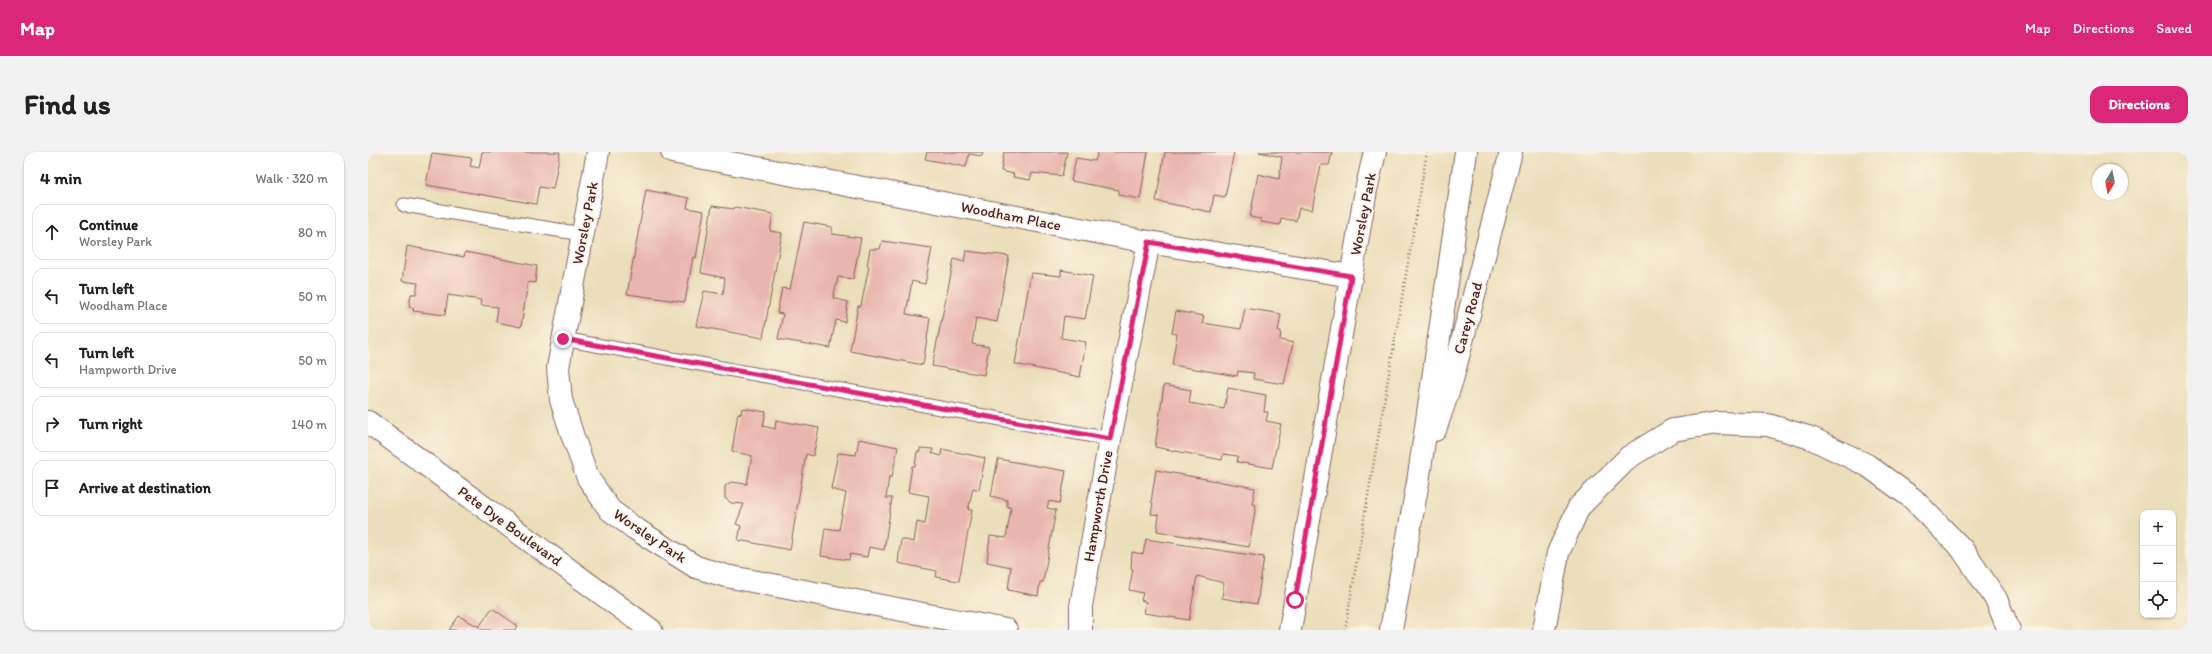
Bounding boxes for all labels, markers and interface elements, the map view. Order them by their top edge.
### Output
text: Map [20,17,55,40]
text: Map [2025,20,2051,37]
text: Directions [2073,20,2134,37]
text: Saved [2156,20,2192,37]
button: Directions [2090,86,2188,123]
text: Find us [24,87,111,121]
north arrow [2092,164,2128,200]
text: 4 min [40,168,82,188]
text: Walk · 320 m [256,171,328,186]
street label: Worsley Park [1346,171,1380,257]
street label: Worsley Park [568,180,602,266]
street label: Woodham Place [959,197,1063,235]
text: Continue [79,216,138,234]
icon: ahead [41,221,63,243]
text: 80 m [298,225,327,240]
text: Worsley Park [79,234,152,249]
text: Turn left [79,280,134,298]
street label: Carey Road [1450,280,1486,356]
icon: left [41,285,63,307]
text: 50 m [298,289,327,304]
text: Woodham Place [79,298,167,313]
route end [554,330,572,348]
text: Turn left [79,344,134,362]
icon: left [41,349,63,371]
text: 50 m [298,353,327,368]
text: Hampworth Drive [79,362,177,377]
icon: right [41,413,63,435]
text: Turn right [79,415,143,433]
text: 140 m [291,417,327,432]
street label: Hampworth Drive [1079,449,1117,563]
icon: arrive [41,477,63,499]
text: Arrive at destination [79,479,211,497]
street label: Pete Dye Boulevard [454,482,566,570]
street label: Worsley Park [610,505,690,567]
map controls [2140,510,2176,618]
button: + [2140,510,2176,546]
button: − [2140,546,2176,582]
button: locate [2140,582,2176,618]
route start [1286,591,1304,609]

